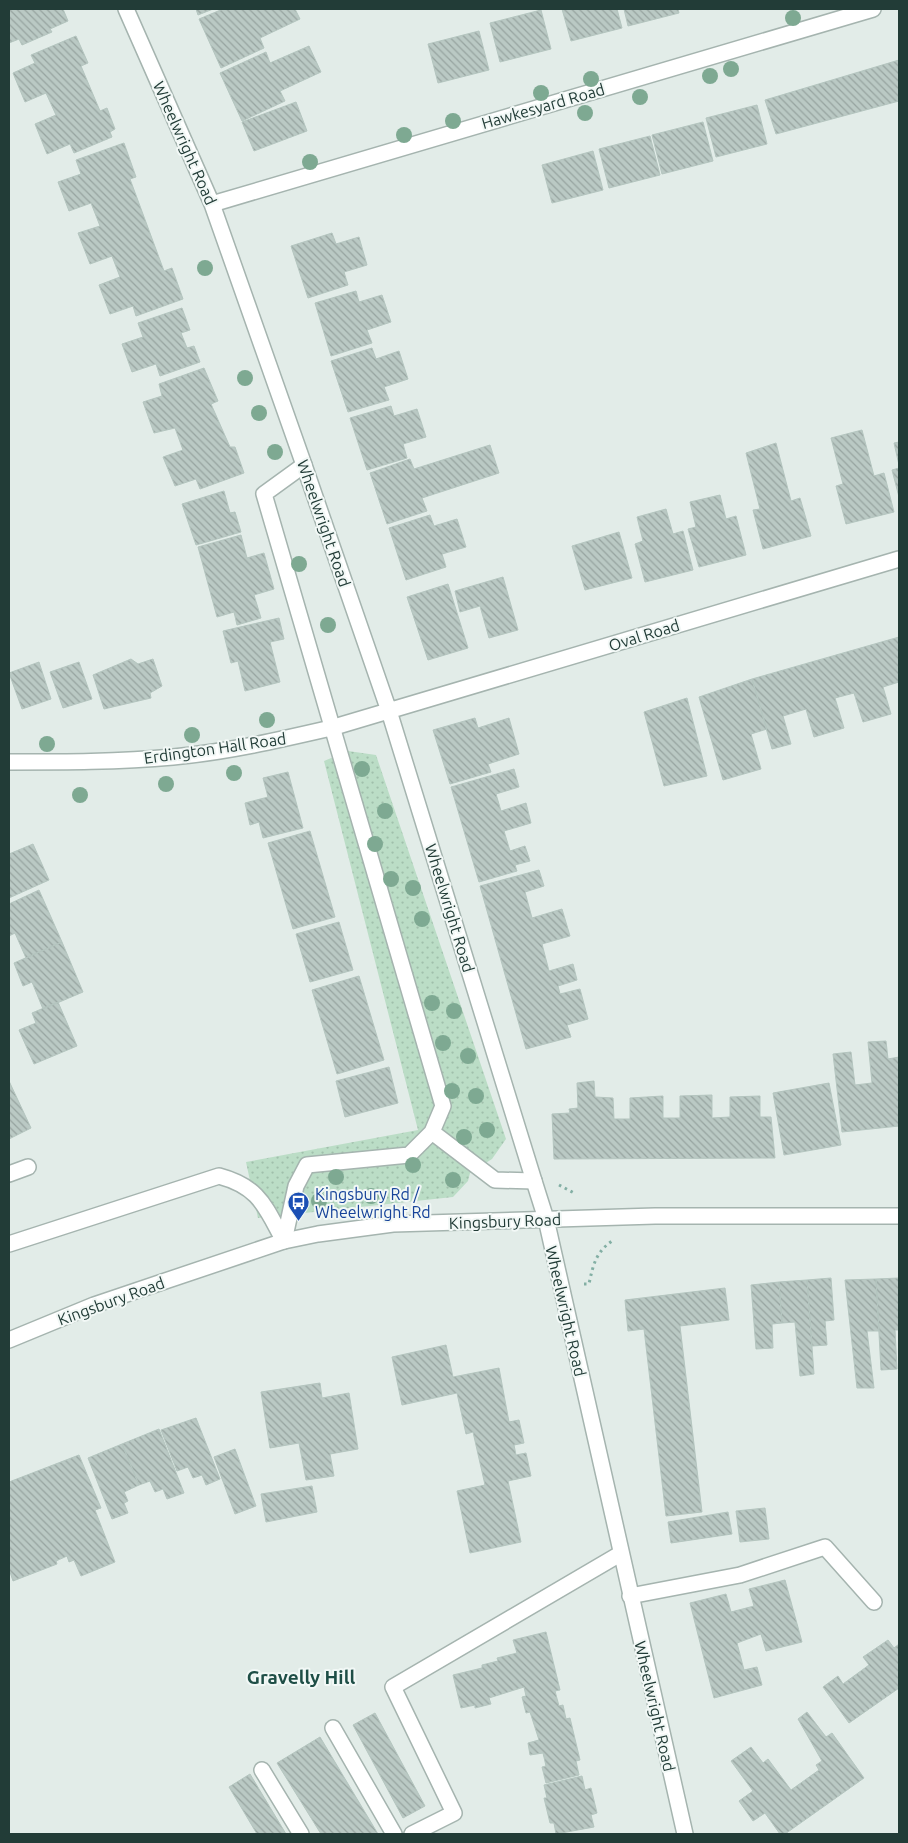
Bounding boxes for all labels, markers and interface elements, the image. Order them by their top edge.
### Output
street label: Wheelwright Road [150,78,220,208]
street label: Hawkesyard Road [479,80,607,132]
street label: Wheelwright Road [294,457,354,589]
street label: Oval Road [606,616,682,654]
street label: Erdington Hall Road [143,729,287,767]
street label: Wheelwright Road [422,842,478,974]
place label: Kingsbury Rd / Wheelwright Rd [315,1185,431,1221]
bus stop icon: Kingsbury Rd / Wheelwright Rd [287,1191,311,1222]
street label: Kingsbury Road [449,1210,561,1232]
street label: Wheelwright Road [542,1244,590,1378]
street label: Kingsbury Road [55,1273,167,1329]
street label: Wheelwright Road [631,1639,679,1773]
district label: Gravelly Hill [247,1666,355,1688]

